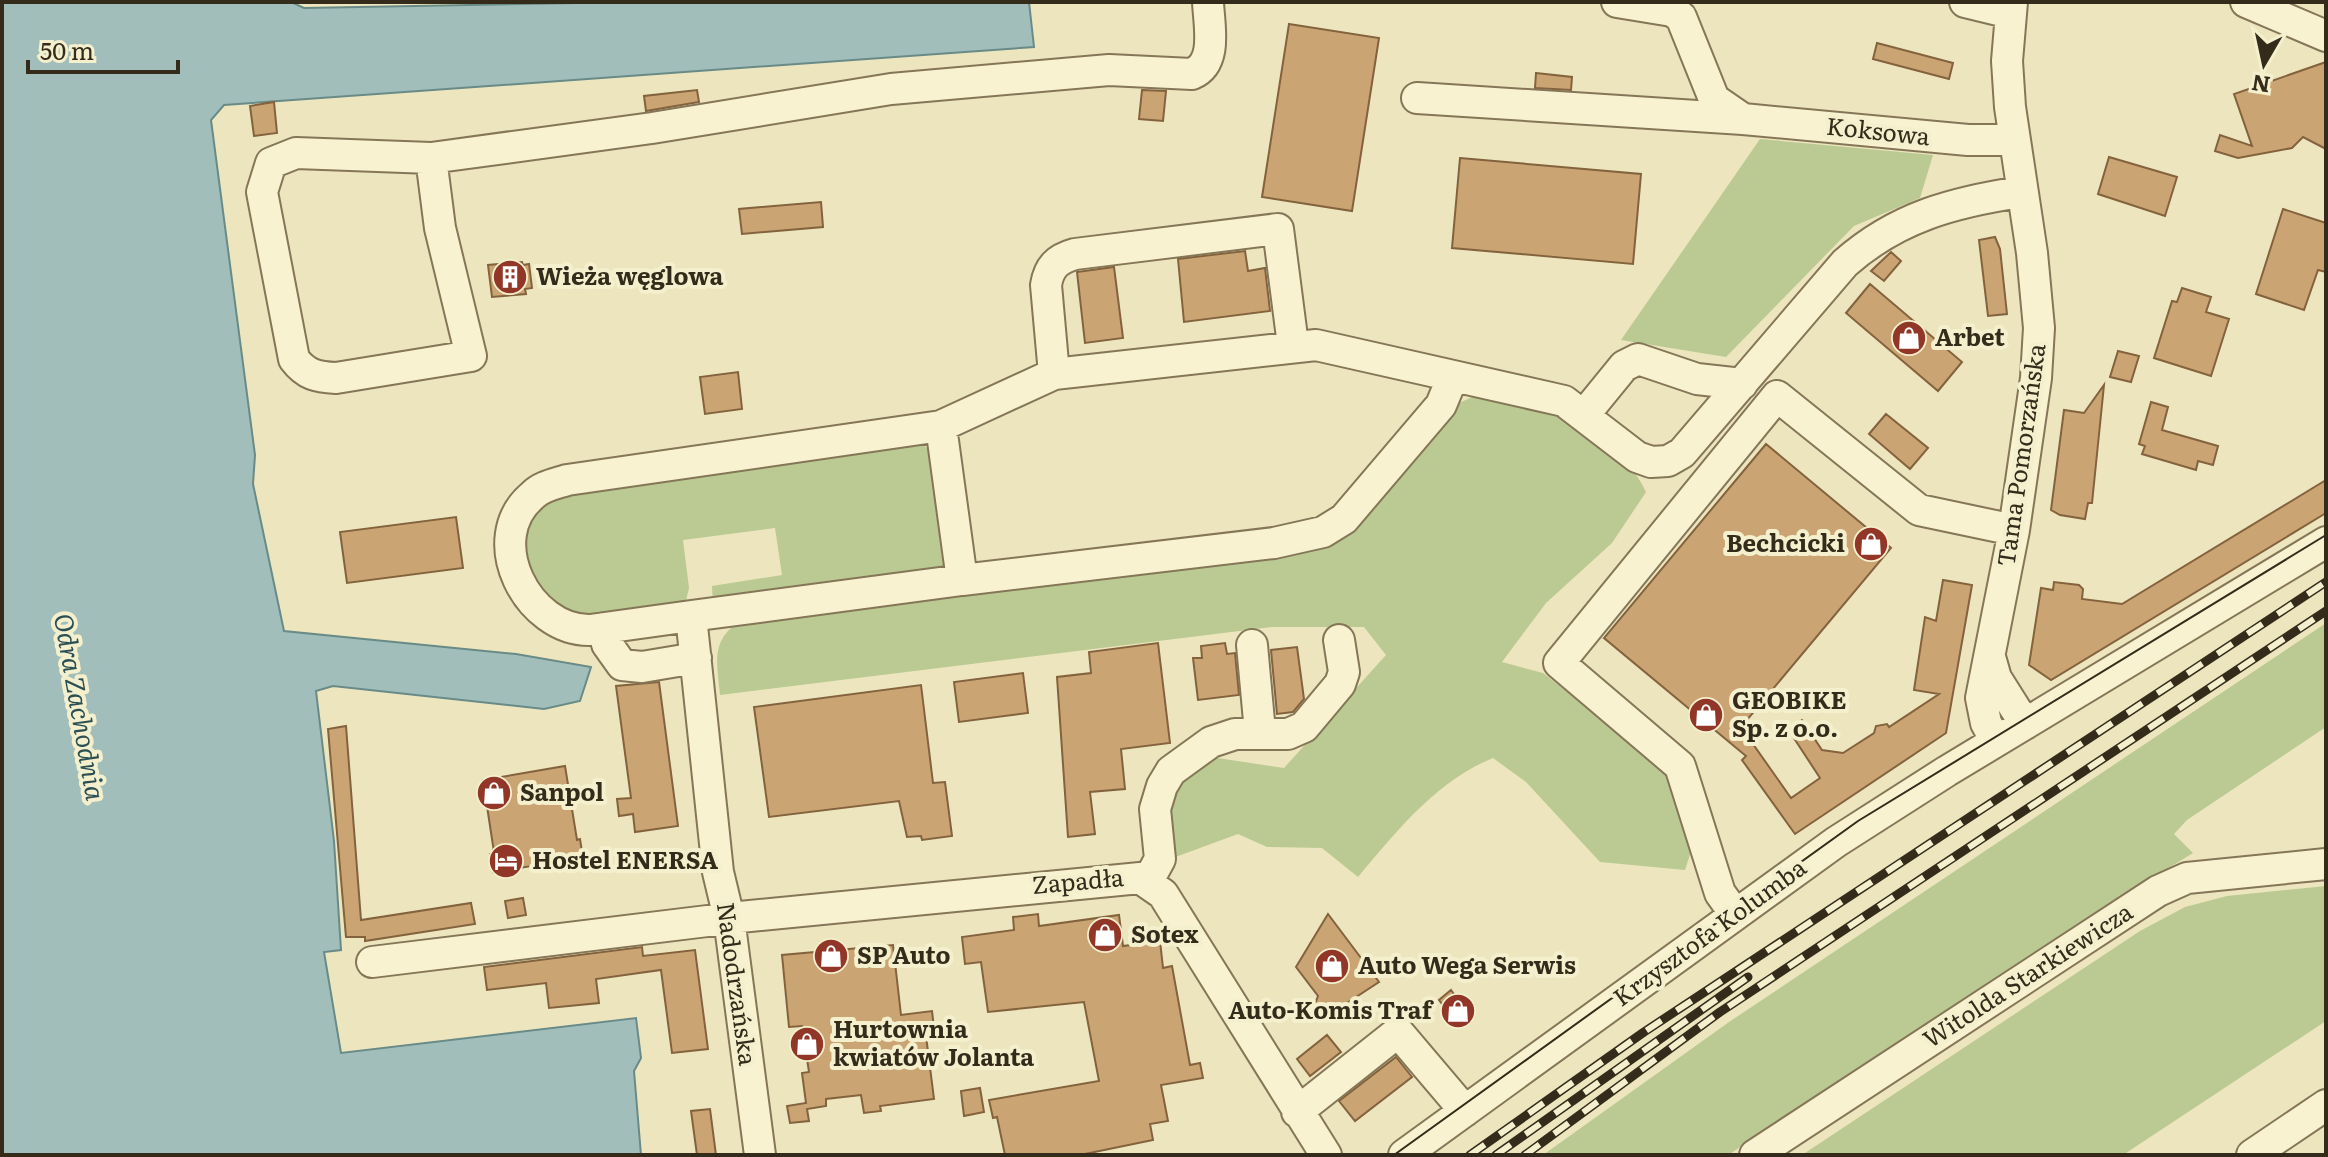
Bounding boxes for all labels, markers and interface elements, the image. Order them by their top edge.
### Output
scale bar [28,24,178,74]
north arrow [2224,24,2304,104]
text: 50 m [40,32,94,67]
text: N [2249,67,2272,103]
street label: Koksowa [1825,107,1932,152]
place label: Wieża węglowa [536,257,724,292]
building icon: Wieża węglowa [491,258,529,296]
place label: Arbet [1935,318,2005,353]
shop icon: Arbet [1890,319,1928,357]
street label: Tama Pomorzańska [1987,341,2053,568]
place label: Bechcicki [1726,524,1845,559]
shop icon: Bechcicki [1852,525,1890,563]
water label: Odra Zachodnia [46,610,117,803]
place label: GEOBIKE Sp. z o.o. [1732,681,1846,744]
shop icon: GEOBIKE Sp. z o.o. [1687,696,1725,734]
place label: Sanpol [520,773,604,808]
shop icon: Sanpol [475,774,513,812]
place label: Hostel ENERSA [532,841,718,876]
hotel icon: Hostel ENERSA [487,842,525,880]
street label: Krzysztofa Kolumba [1605,849,1812,1013]
street label: Zapadła [1031,858,1125,901]
street label: Witolda Starkiewicza [1915,893,2138,1055]
street label: Nadodrzańska [710,900,767,1068]
place label: Sotex [1131,915,1199,950]
shop icon: Sotex [1086,916,1124,954]
place label: SP Auto [857,936,951,971]
shop icon: SP Auto [812,937,850,975]
place label: Auto Wega Serwis [1358,946,1576,981]
shop icon: Auto Wega Serwis [1313,947,1351,985]
place label: Auto-Komis Traf [1228,991,1435,1026]
shop icon: Auto-Komis Traf [1439,992,1477,1030]
place label: Hurtownia kwiatów Jolanta [833,1010,1034,1073]
shop icon: Hurtownia kwiatów Jolanta [788,1025,826,1063]

